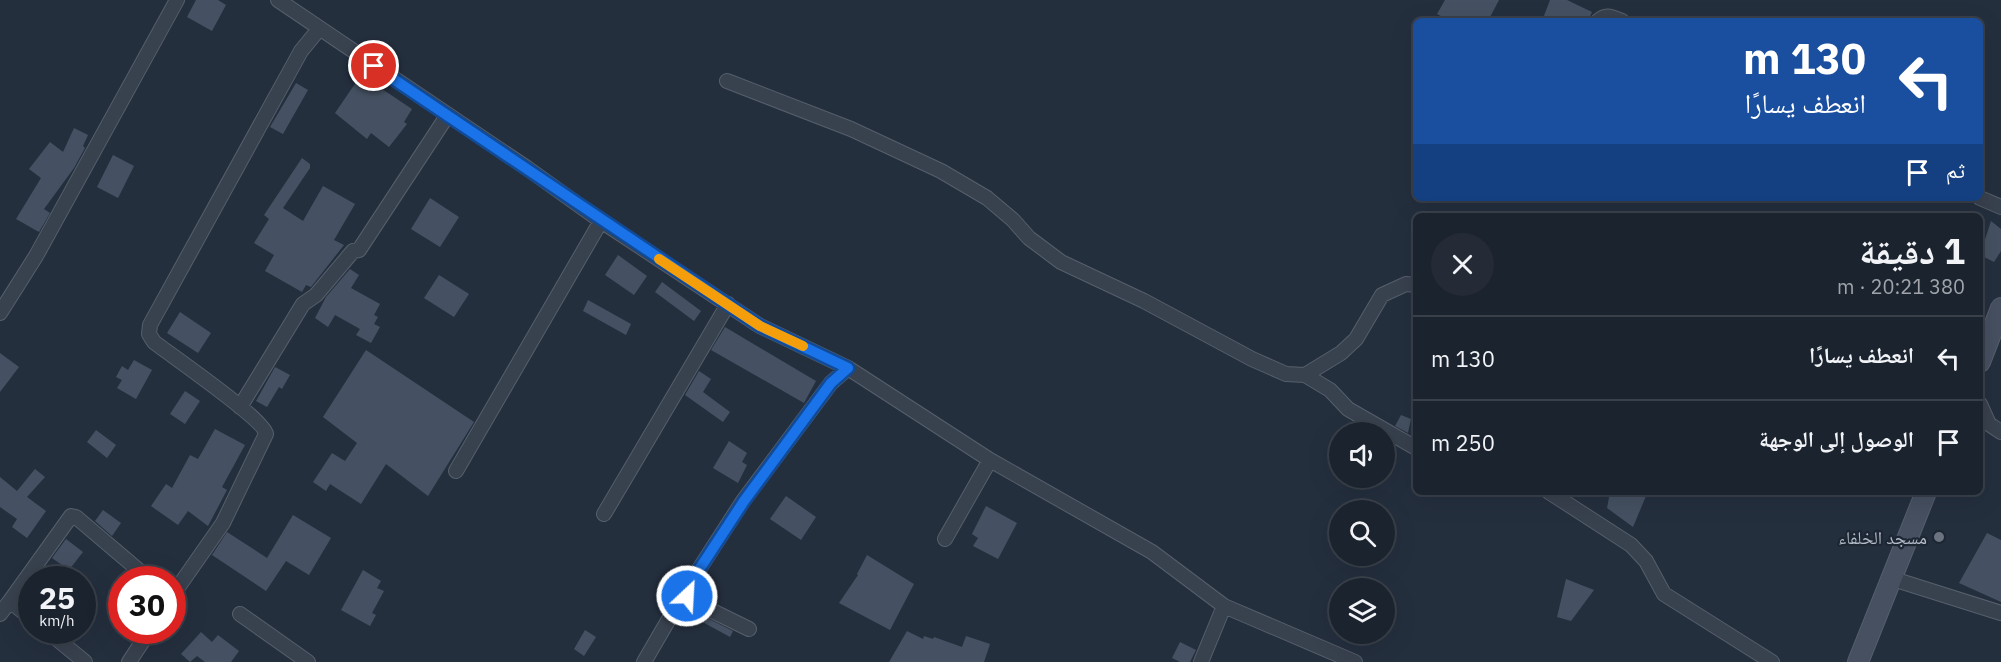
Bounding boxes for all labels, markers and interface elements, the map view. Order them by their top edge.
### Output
text: 130 m [1743,31,1866,86]
pin [348,40,399,91]
icon: left [1887,42,1965,120]
icon: arrive [357,49,390,82]
text: انعطف يسارًا [1745,85,1866,120]
text: ثم [1946,155,1965,184]
icon: arrive [1901,156,1934,189]
text: 1 دقيقة [1859,227,1965,274]
button: close [1431,233,1494,296]
text: 380 m · 20:21 [1837,273,1965,300]
text: انعطف يسارًا [1809,340,1914,369]
icon: left [1932,342,1965,375]
text: 130 m [1431,344,1495,373]
map controls [1329,422,1395,644]
button: sound [1329,422,1395,488]
text: الوصول إلى الوجهة [1759,424,1914,453]
icon: arrive [1932,426,1965,459]
text: 250 m [1431,428,1495,457]
button: search [1329,500,1395,566]
place label: مسجد الخلفاء [1838,526,1927,549]
marker: مسجد الخلفاء [1932,530,1946,544]
position arrow [655,564,719,628]
speed limit sign: 30 [108,566,186,644]
text: 25 [39,578,75,617]
button: layers [1329,578,1395,644]
text: km/h [39,611,75,630]

